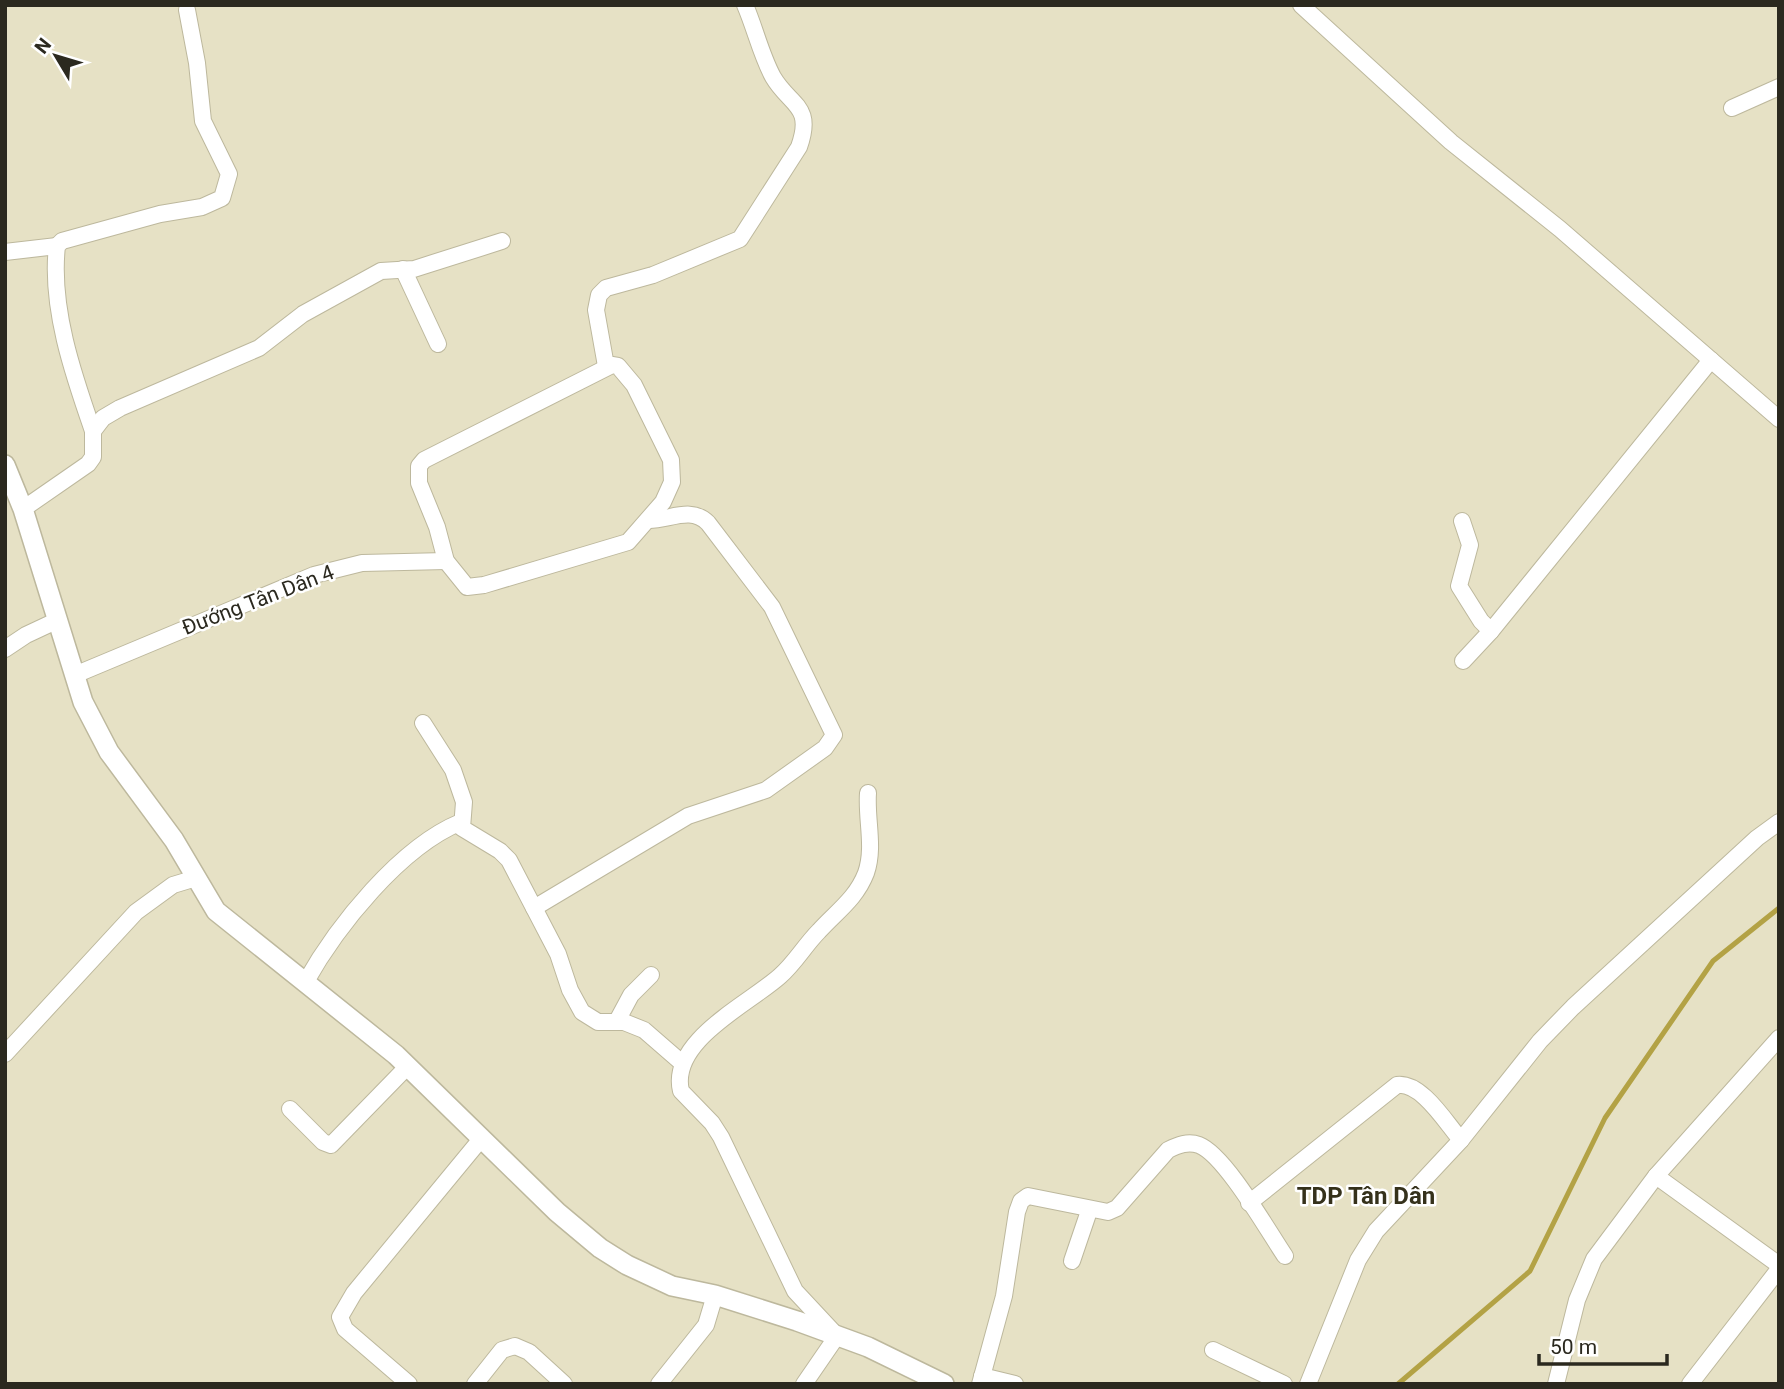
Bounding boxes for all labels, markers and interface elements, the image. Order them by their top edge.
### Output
north arrow [21,21,91,91]
text: N [30,33,56,58]
street label: Đướng Tân Dân 4 [179,560,337,640]
district label: TDP Tân Dân [1297,1182,1435,1210]
scale bar [1539,1322,1667,1366]
text: 50 m [1550,1335,1597,1359]

